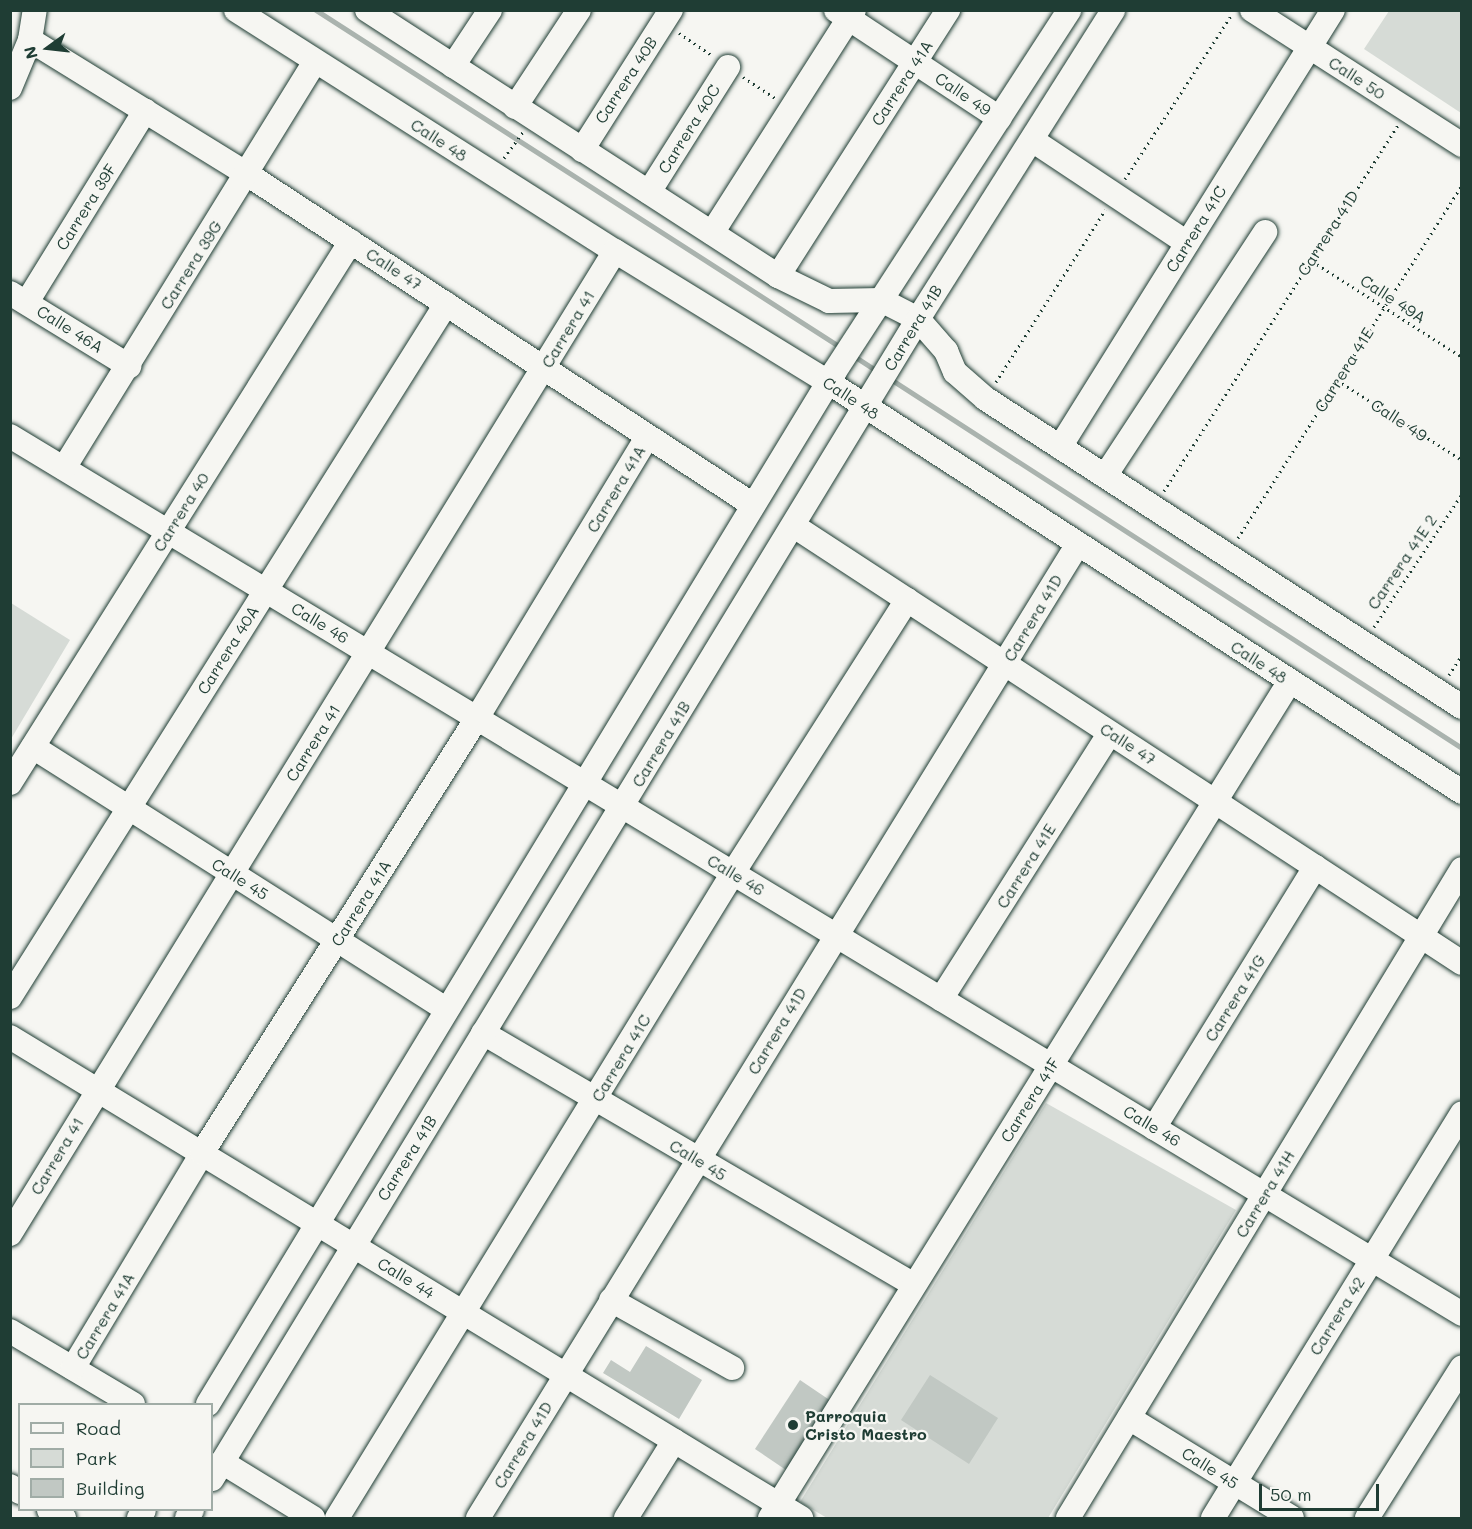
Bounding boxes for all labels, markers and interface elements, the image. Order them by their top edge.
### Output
north arrow [18,18,78,78]
street label: Carrera 40B [591,33,661,127]
street label: Carrera 41A [867,37,937,129]
text: N [18,44,42,61]
street label: Calle 50 [1325,53,1389,103]
street label: Calle 49 [931,68,995,120]
street label: Carrera 40C [654,81,724,177]
street label: Calle 48 [407,115,471,165]
street label: Carrera 39F [52,160,120,254]
street label: Carrera 41C [1162,182,1230,276]
street label: Carrera 41D [1293,187,1363,279]
street label: Carrera 39G [156,217,226,313]
street label: Calle 47 [362,244,426,294]
street label: Calle 49A [1357,271,1429,327]
street label: Carrera 41B [880,282,946,374]
street label: Carrera 41 [537,287,599,371]
street label: Calle 46A [33,301,107,357]
street label: Carrera 41E [1310,324,1378,416]
street label: Calle 48 [819,373,883,423]
street label: Calle 49 [1367,395,1431,445]
street label: Carrera 41A [583,442,649,536]
street label: Carrera 40 [149,469,213,555]
street label: Carrera 41E 2 [1363,511,1441,613]
street label: Carrera 41D [1000,571,1066,665]
street label: Calle 46 [288,598,352,648]
street label: Carrera 40A [193,602,263,698]
street label: Calle 48 [1227,637,1291,687]
street label: Carrera 41B [628,698,694,790]
street label: Carrera 41 [282,701,344,785]
street label: Calle 47 [1096,719,1160,769]
street label: Carrera 41E [992,820,1060,912]
street label: Calle 46 [704,850,768,900]
street label: Calle 45 [208,854,272,904]
street label: Carrera 41A [327,856,395,950]
street label: Carrera 41G [1201,951,1269,1045]
street label: Carrera 41D [744,984,810,1078]
street label: Carrera 41C [587,1011,655,1105]
street label: Carrera 41F [996,1054,1064,1146]
street label: Calle 46 [1120,1101,1184,1151]
street label: Carrera 41B [373,1112,441,1204]
street label: Carrera 41 [26,1114,88,1198]
street label: Calle 45 [666,1136,730,1184]
street label: Carrera 41H [1231,1147,1299,1241]
street label: Calle 44 [374,1253,438,1303]
street label: Carrera 41A [72,1269,138,1363]
street label: Carrera 42 [1305,1273,1369,1359]
street label: Carrera 41D [490,1398,556,1492]
legend [18,1403,213,1511]
place label: Parroquia Cristo Maestro [805,1406,927,1444]
text: Road [76,1416,121,1440]
marker: Parroquia Cristo Maestro [786,1418,800,1432]
street label: Calle 45 [1178,1443,1242,1493]
text: Park [76,1446,117,1470]
scale bar [1262,1472,1382,1510]
text: Building [76,1476,144,1500]
text: 50 m [1270,1482,1312,1506]

